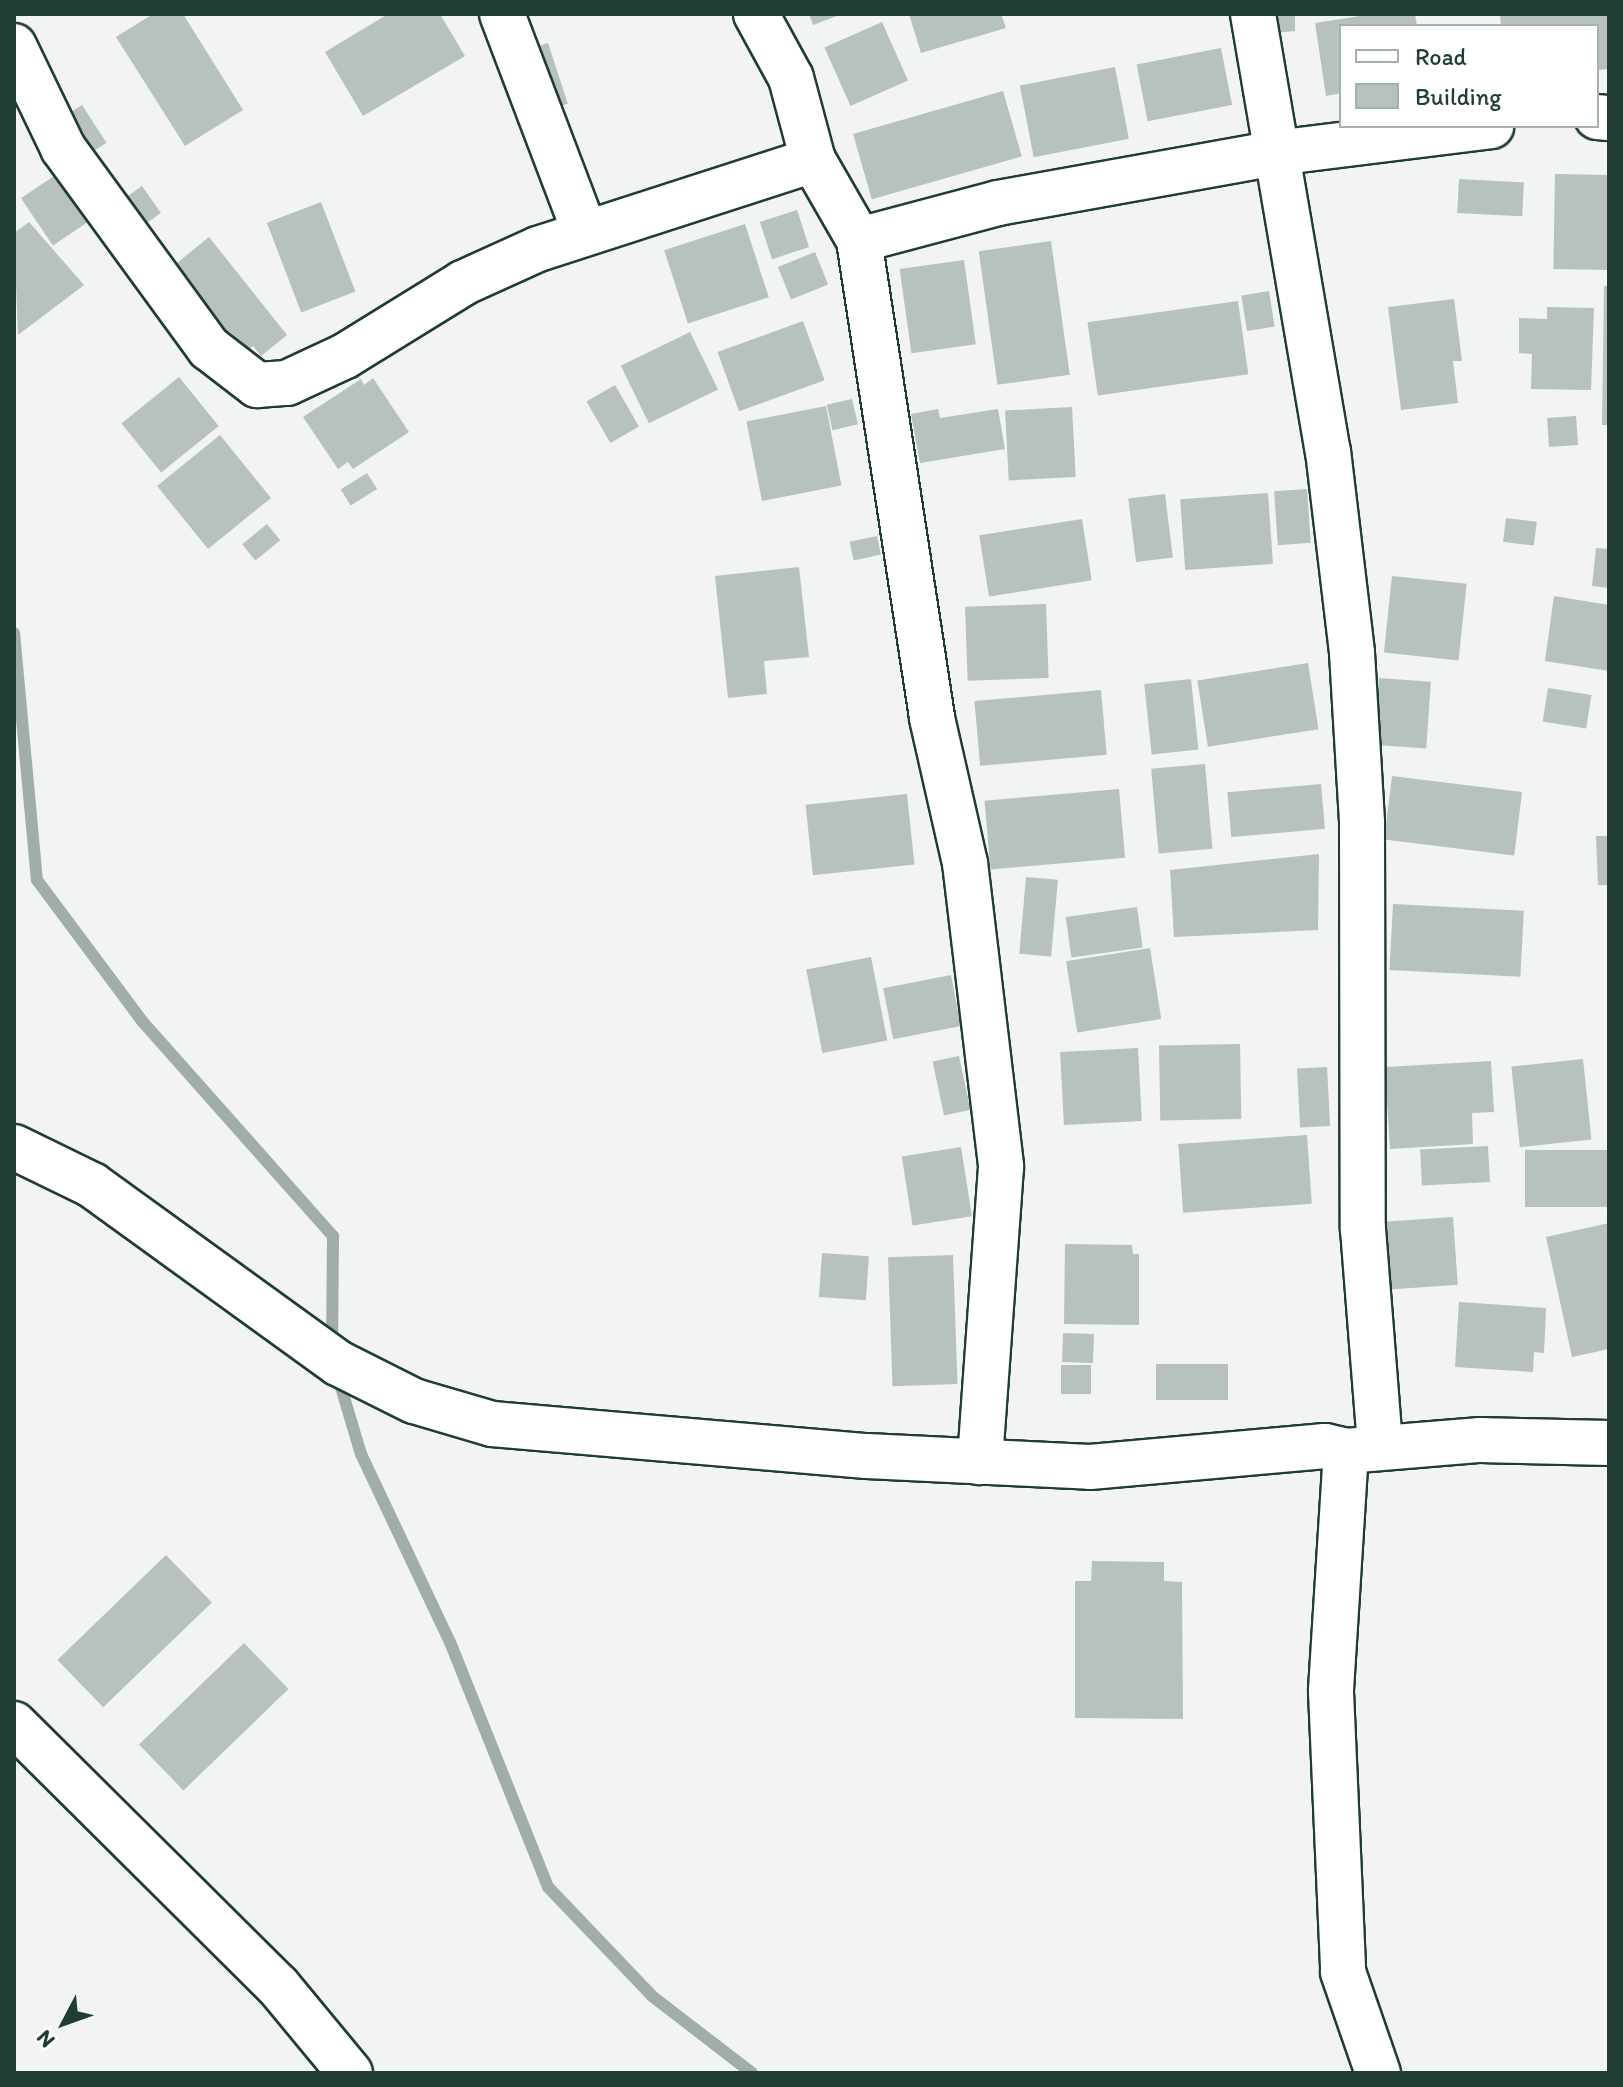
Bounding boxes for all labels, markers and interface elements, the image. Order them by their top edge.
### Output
legend [1339,24,1599,128]
text: Road [1415,42,1467,71]
text: Building [1415,82,1502,111]
north arrow [24,1983,104,2063]
text: N [30,2025,61,2054]

